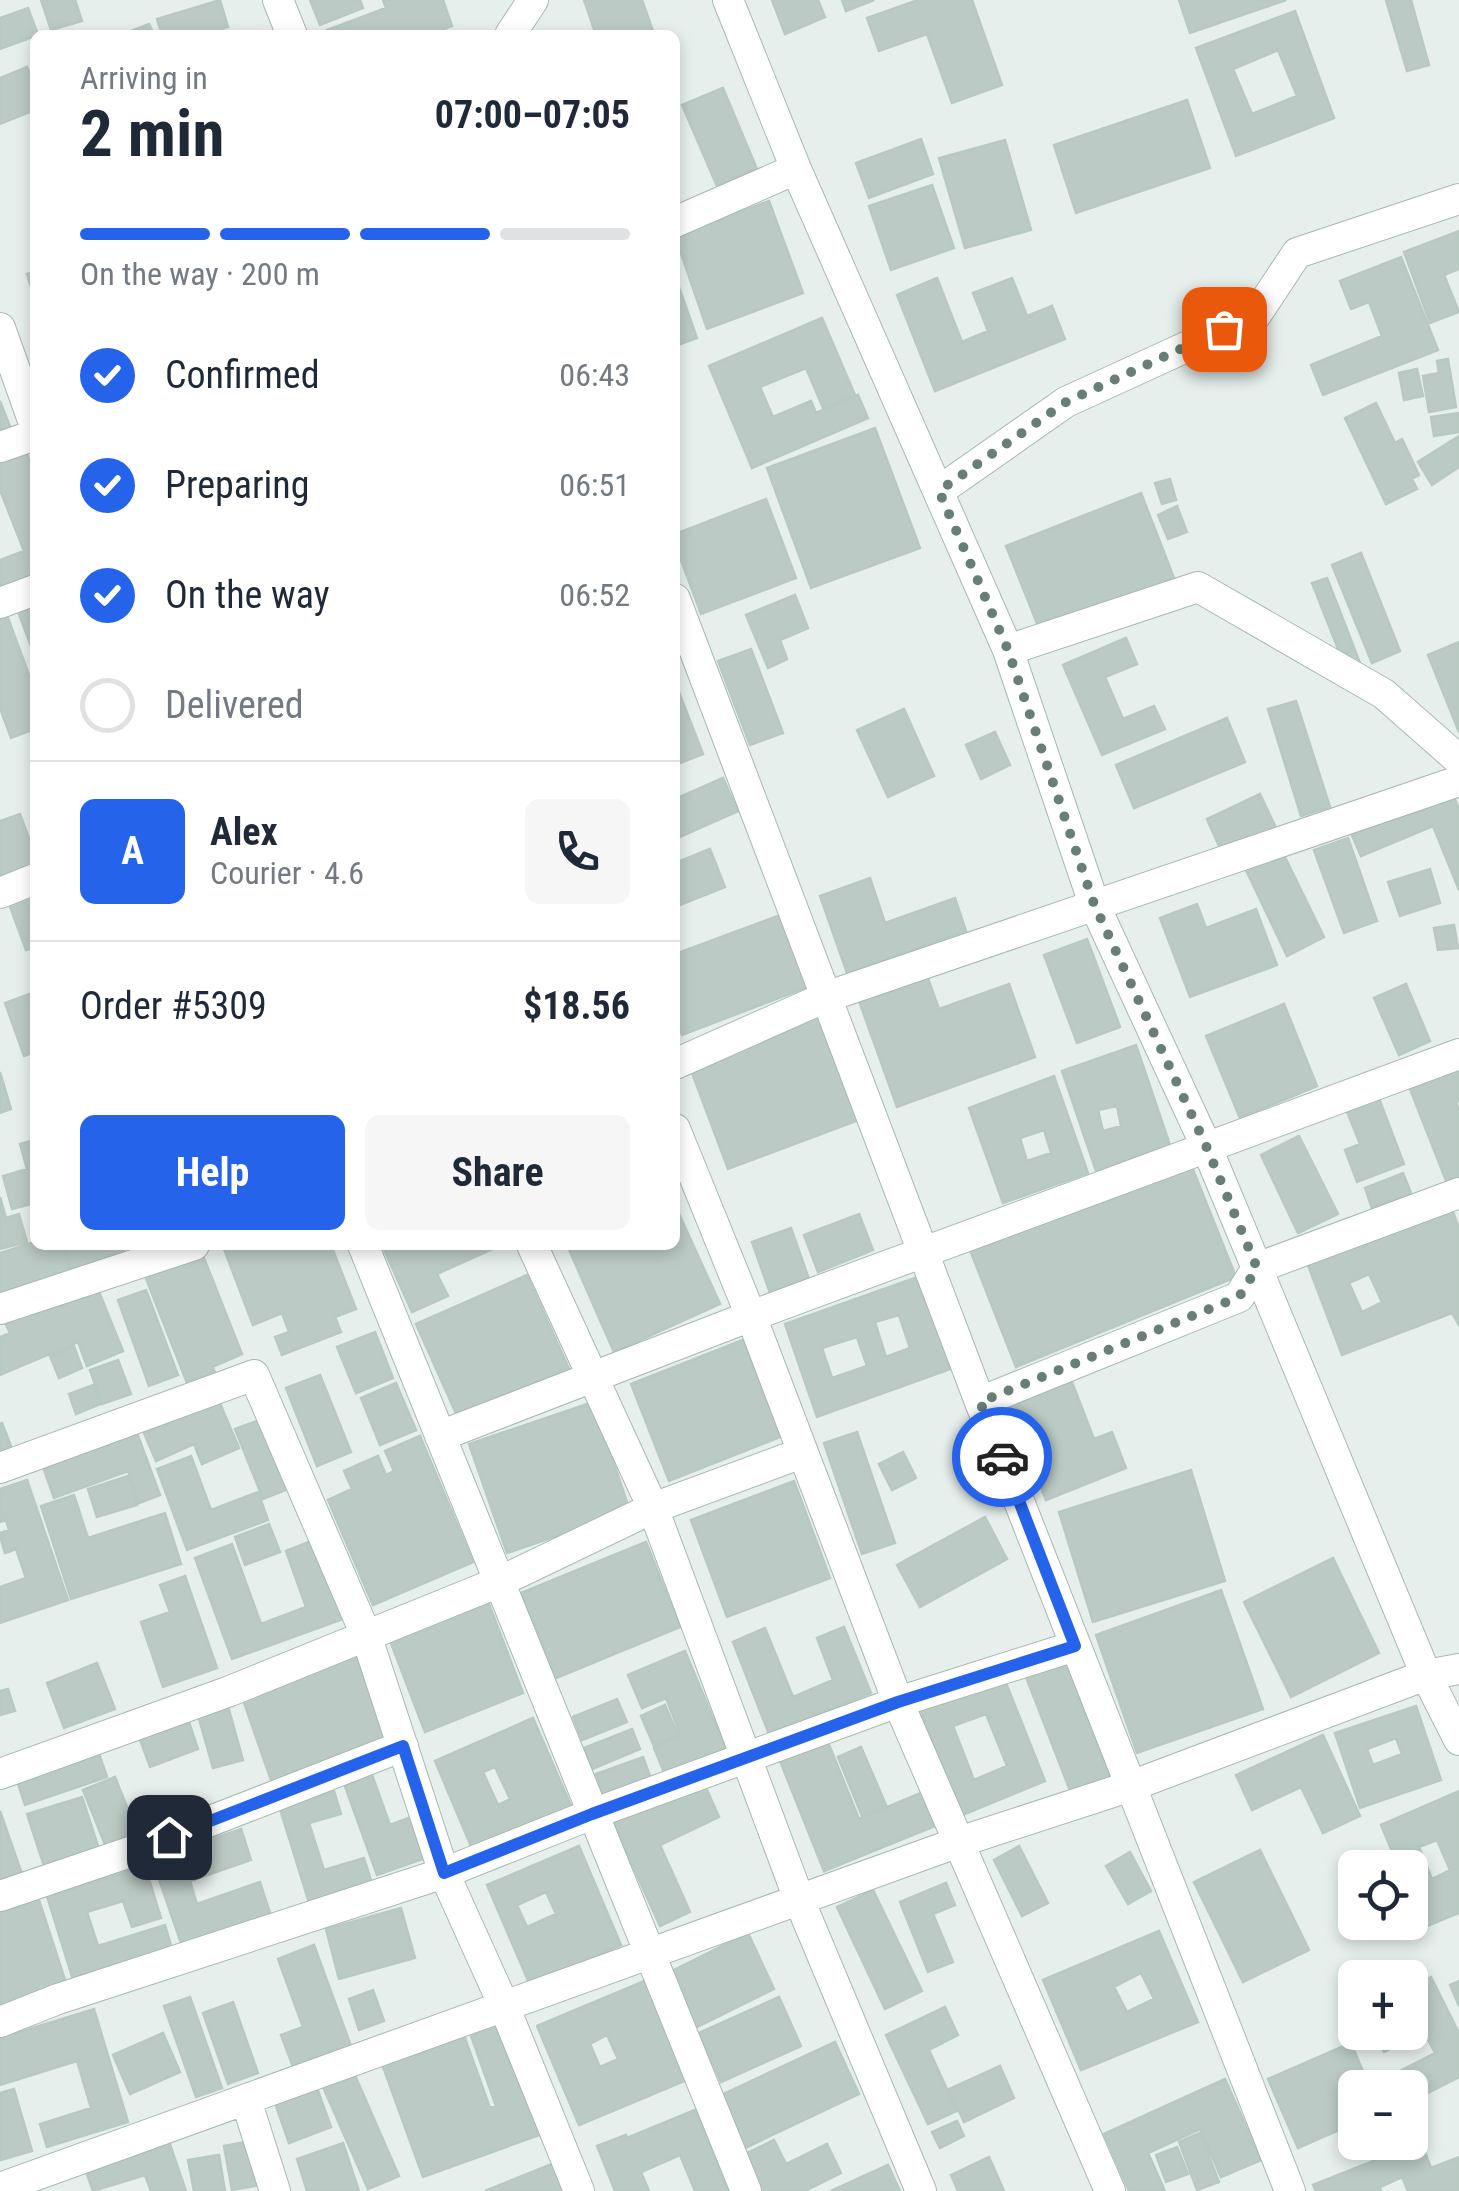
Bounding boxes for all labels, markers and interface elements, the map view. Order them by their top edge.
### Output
text: Arriving in [80,59,208,97]
text: 07:00–07:05 [435,93,630,137]
text: 2 min [80,96,224,172]
text: On the way · 200 m [80,255,320,293]
pin [1182,287,1267,372]
icon: bag [1197,302,1252,357]
icon: check [80,348,135,403]
text: Confirmed [165,353,320,397]
text: 06:43 [559,356,630,394]
icon: check [80,458,135,513]
text: Preparing [165,463,310,507]
text: 06:51 [559,466,630,504]
icon: check [80,568,135,623]
text: On the way [165,573,330,617]
text: 06:52 [559,576,630,614]
text: Delivered [165,683,304,727]
button: phone [525,799,630,904]
text: Alex [210,810,278,854]
text: A [121,829,144,873]
text: Courier · 4.6 [210,854,364,892]
text: Order #5309 [80,984,267,1028]
text: $18.56 [523,984,630,1028]
button: Help [80,1115,345,1230]
button: Share [365,1115,630,1230]
courier [952,1407,1052,1507]
icon: car [975,1430,1030,1485]
pin [127,1795,212,1880]
icon: home [142,1810,197,1865]
map controls [1338,1850,1428,2160]
button: locate [1338,1850,1428,1940]
button: + [1338,1960,1428,2050]
button: − [1338,2070,1428,2160]

